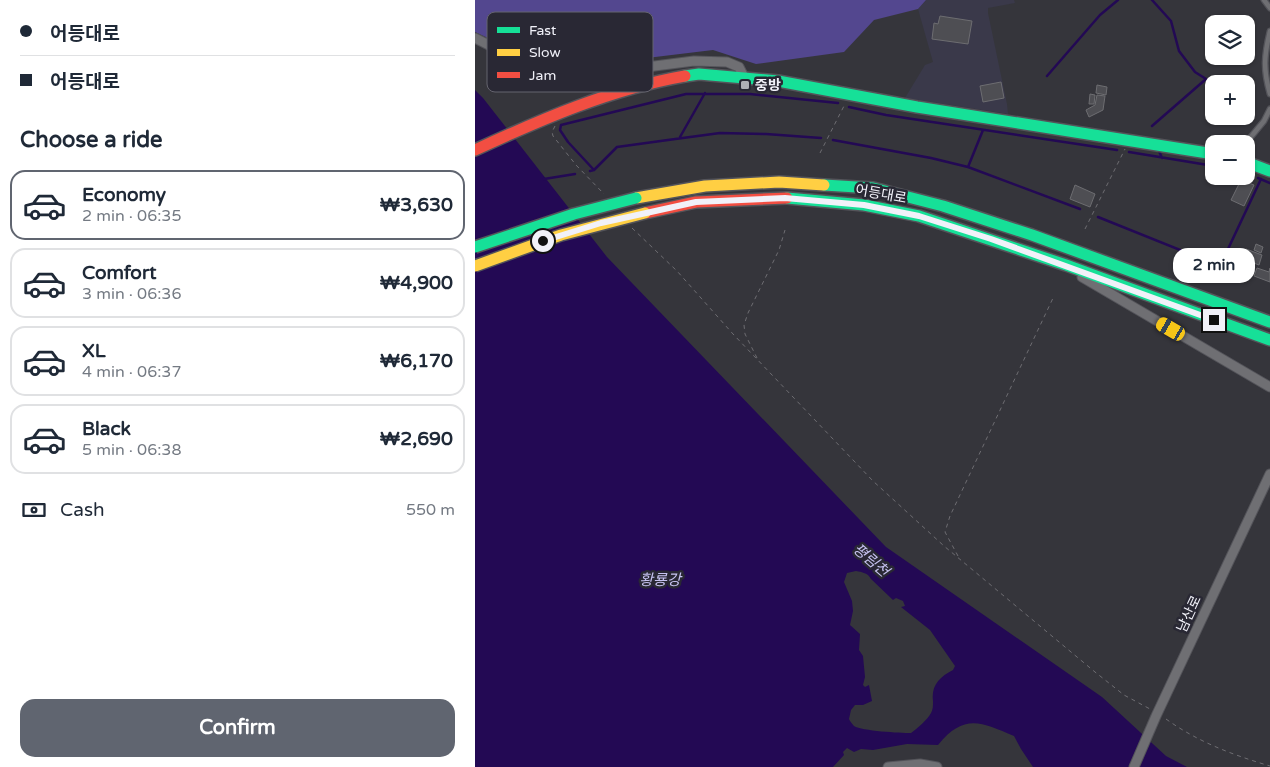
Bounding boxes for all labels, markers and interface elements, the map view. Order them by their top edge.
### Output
legend [487,12,653,92]
map controls [1205,15,1255,185]
button: layers [1205,15,1255,65]
text: Fast [529,22,557,39]
text: 어등대로 [50,23,120,45]
text: Slow [529,44,561,61]
text: Jam [529,67,556,84]
text: 어등대로 [50,71,120,93]
button: + [1205,75,1255,125]
place label: 중방 [755,77,781,94]
marker: 중방 [739,79,751,91]
text: Choose a ride [20,127,163,153]
button: − [1205,135,1255,185]
street label: 어등대로 [854,181,908,207]
icon: car [22,183,67,228]
text: Economy [82,184,166,206]
text: ₩3,630 [380,194,453,216]
text: 2 min · 06:35 [82,206,181,226]
route start [532,230,554,252]
callout: 2 min [1173,248,1255,282]
text: 2 min [1193,255,1235,275]
icon: car [22,261,67,306]
text: Comfort [82,262,156,284]
text: ₩4,900 [380,272,453,294]
text: 3 min · 06:36 [82,284,181,304]
route end [1203,309,1225,331]
car [1154,315,1187,343]
icon: car [22,339,67,384]
text: XL [82,340,106,362]
text: ₩6,170 [380,350,453,372]
text: 4 min · 06:37 [82,362,181,382]
icon: car [22,417,67,462]
text: Black [82,418,131,440]
text: ₩2,690 [380,428,453,450]
text: 5 min · 06:38 [82,440,181,460]
icon: cash [20,496,48,524]
text: Cash [60,499,105,521]
text: 550 m [406,500,455,520]
water label: 평림천 [849,540,894,582]
water label: 황룡강 [639,571,683,589]
street label: 남산로 [1173,593,1205,635]
button: Confirm [20,699,455,757]

